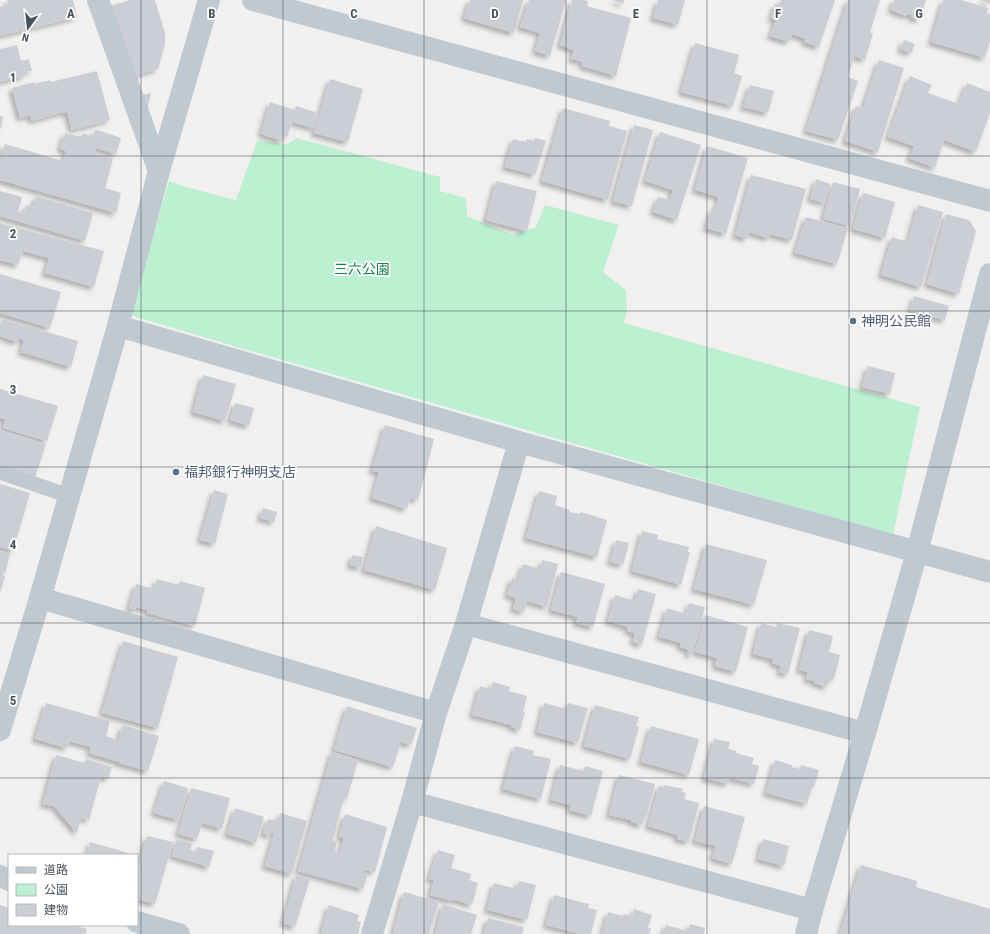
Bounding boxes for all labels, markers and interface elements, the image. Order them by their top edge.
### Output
text: A [67,6,75,21]
text: B [208,6,216,21]
text: C [350,6,358,21]
text: D [491,6,499,21]
text: E [633,6,640,21]
text: F [775,6,781,21]
text: G [915,6,923,21]
north arrow [8,8,48,48]
text: N [20,30,30,44]
text: 1 [10,70,16,85]
text: 2 [10,226,17,241]
park label: 三六公園 [334,261,390,277]
place label: 神明公民館 [861,313,931,329]
marker: 神明公民館 [848,316,858,326]
text: 3 [10,382,16,397]
place label: 福邦銀行神明支店 [184,464,296,480]
marker: 福邦銀行神明支店 [171,467,181,477]
text: 4 [10,537,17,552]
text: 5 [10,693,17,708]
legend [8,854,138,926]
text: 道路 [44,863,68,877]
text: 公園 [44,883,68,897]
text: 建物 [44,903,68,917]

